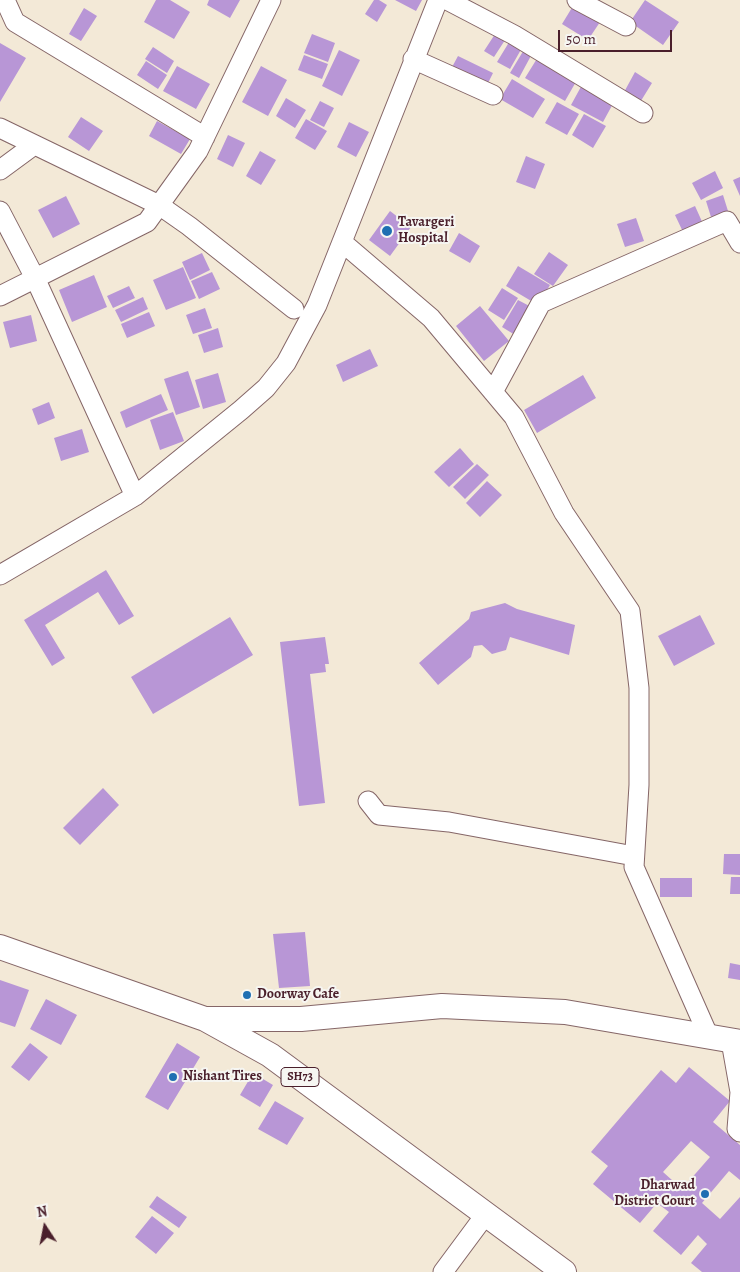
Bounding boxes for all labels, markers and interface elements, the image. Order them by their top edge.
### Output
scale bar [560,20,674,52]
text: 50 m [566,29,596,49]
place label: Tavargeri Hospital [398,215,454,248]
marker: Tavargeri Hospital [380,224,394,238]
place label: Doorway Cafe [257,987,339,1003]
marker: Doorway Cafe [241,989,253,1001]
road number: SH73 [281,1068,319,1086]
place label: Nishant Tires [183,1069,262,1085]
marker: Nishant Tires [167,1071,179,1083]
place label: Dharwad District Court [614,1178,695,1210]
marker: Dharwad District Court [699,1188,711,1200]
text: N [35,1201,49,1222]
north arrow [20,1202,70,1252]

